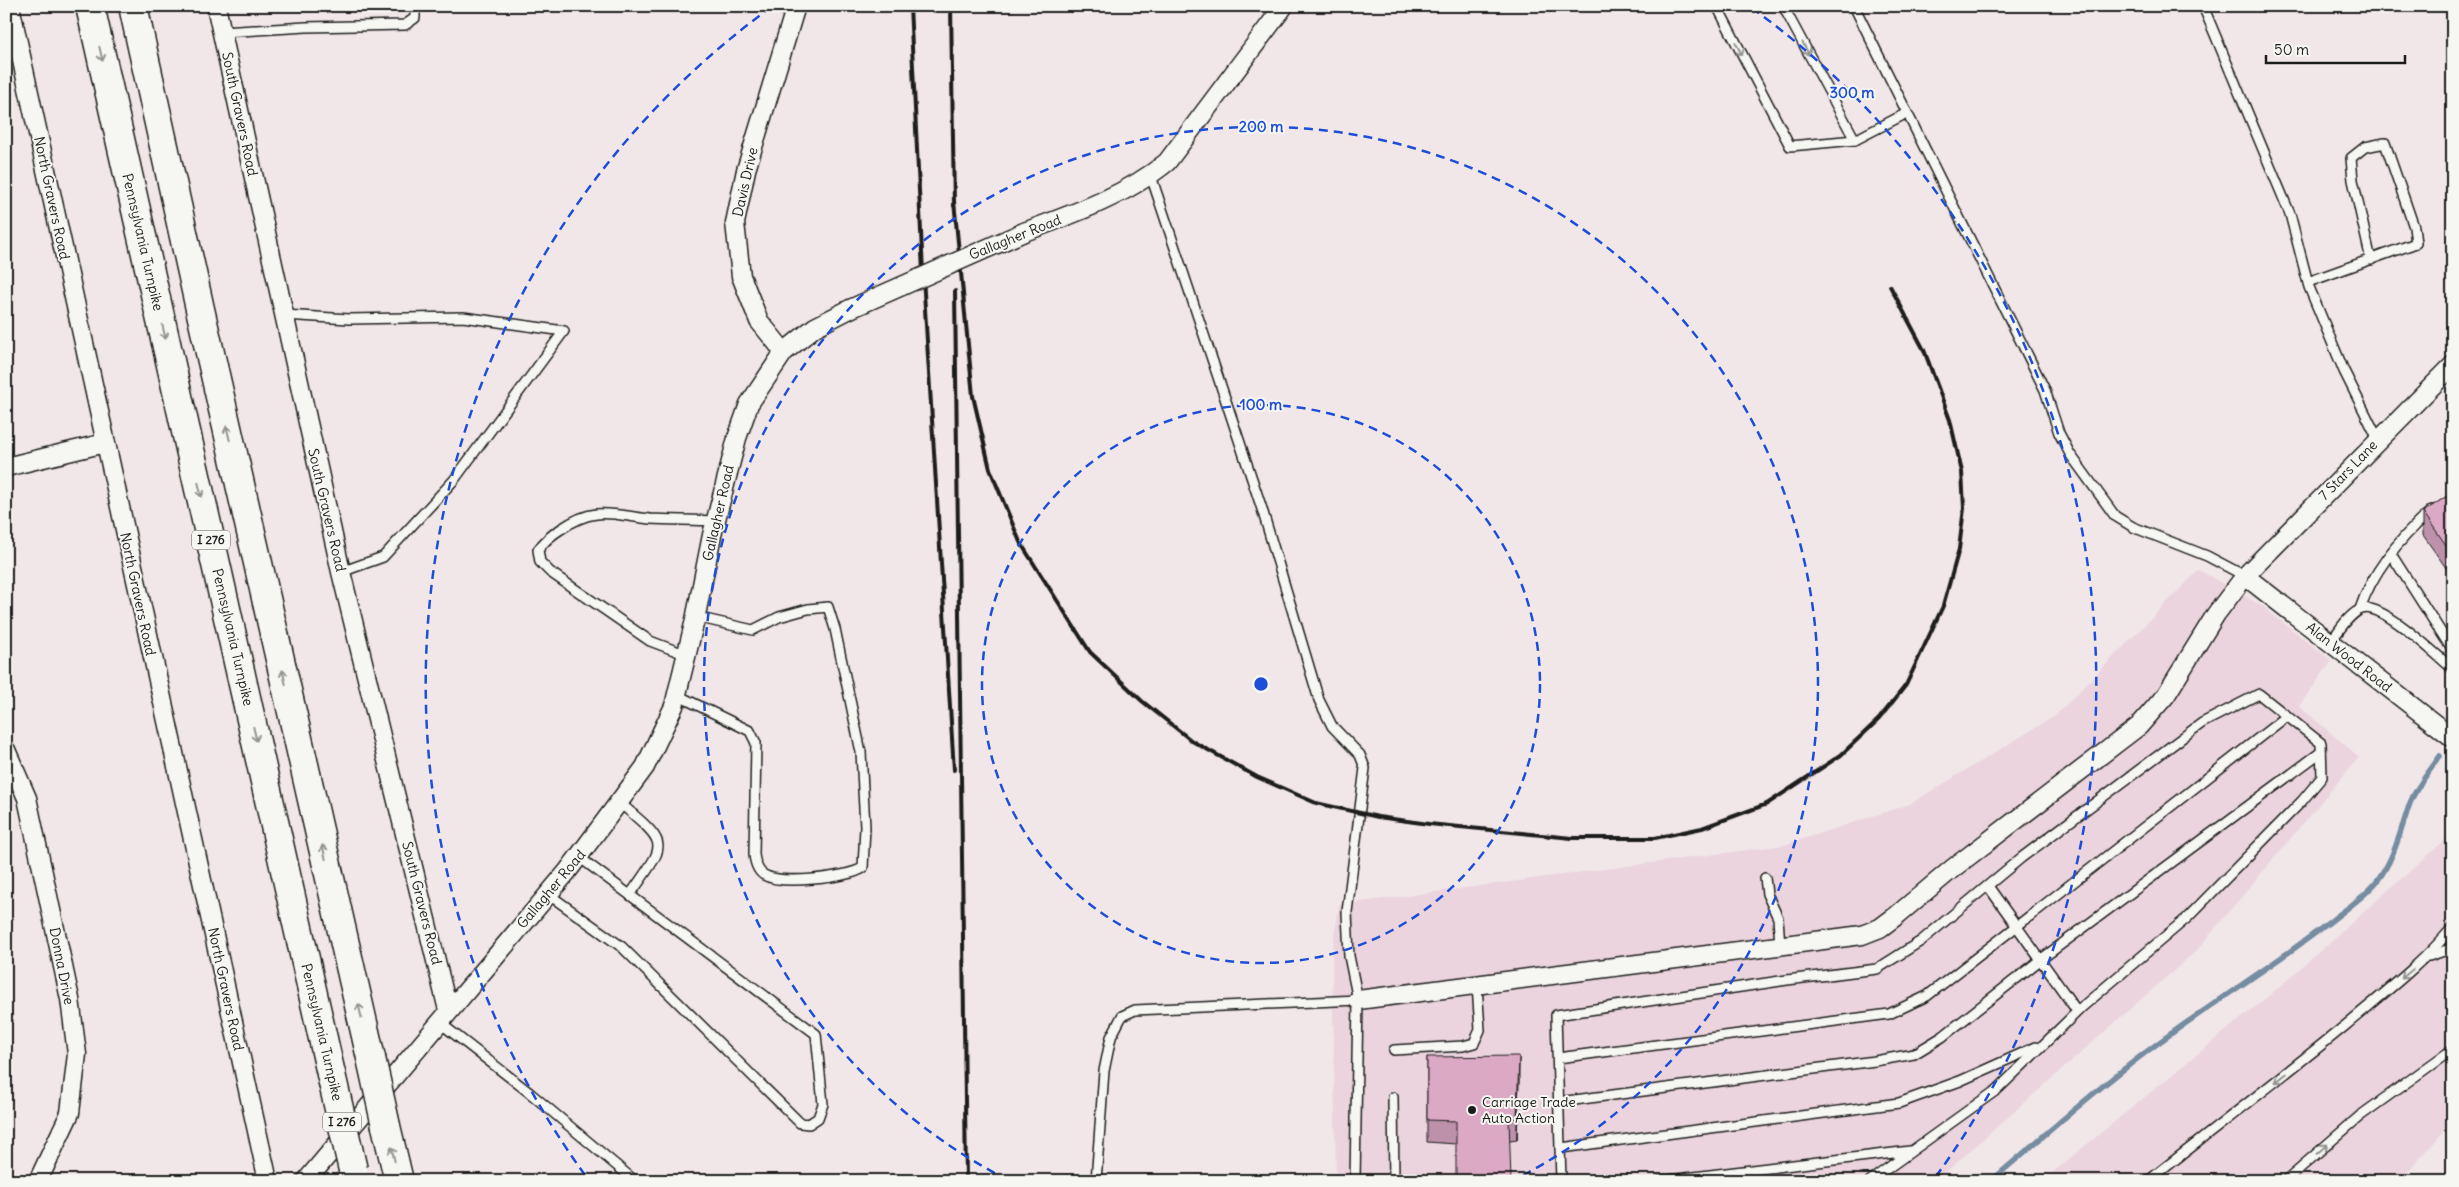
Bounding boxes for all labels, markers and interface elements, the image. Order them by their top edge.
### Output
scale bar [2266,32,2405,64]
text: 50 m [2274,40,2309,59]
one-way arrow [1802,41,1811,56]
one-way arrow [1734,42,1744,57]
one-way arrow [97,45,106,61]
street label: South Gravers Road [218,50,262,178]
text: 300 m [1830,83,1875,102]
text: 200 m [1239,117,1283,136]
street label: North Gravers Road [30,135,74,261]
street label: Davis Drive [728,146,762,218]
street label: Pennsylvania Turnpike [118,172,168,312]
street label: Gallagher Road [966,210,1064,264]
one-way arrow [160,323,169,339]
text: 100 m [1240,395,1282,414]
one-way arrow [223,426,232,442]
street label: 7 Stars Lane [2315,436,2381,504]
street label: South Gravers Road [304,446,350,574]
street label: Gallagher Road [698,463,738,563]
one-way arrow [195,482,205,498]
road number: I 276 [192,530,230,550]
street label: North Gravers Road [116,531,160,657]
street label: Pennsylvania Turnpike [208,567,258,707]
street label: Alan Wood Road [2303,618,2395,696]
one-way arrow [279,669,288,685]
centre of rings [1252,675,1270,693]
one-way arrow [251,726,260,742]
street label: South Gravers Road [398,840,446,966]
one-way arrow [319,845,328,861]
street label: Gallagher Road [513,846,589,932]
street label: Donna Drive [46,926,78,1006]
street label: North Gravers Road [204,926,248,1052]
street label: Pennsylvania Turnpike [297,962,347,1102]
one-way arrow [2400,969,2413,980]
one-way arrow [355,1003,364,1019]
one-way arrow [2275,1072,2288,1083]
place label: Carriage Trade Auto Action [1482,1093,1576,1127]
marker: Carriage Trade Auto Action [1466,1104,1478,1116]
road number: I 276 [323,1112,361,1132]
one-way arrow [2315,1143,2328,1155]
one-way arrow [388,1146,397,1162]

